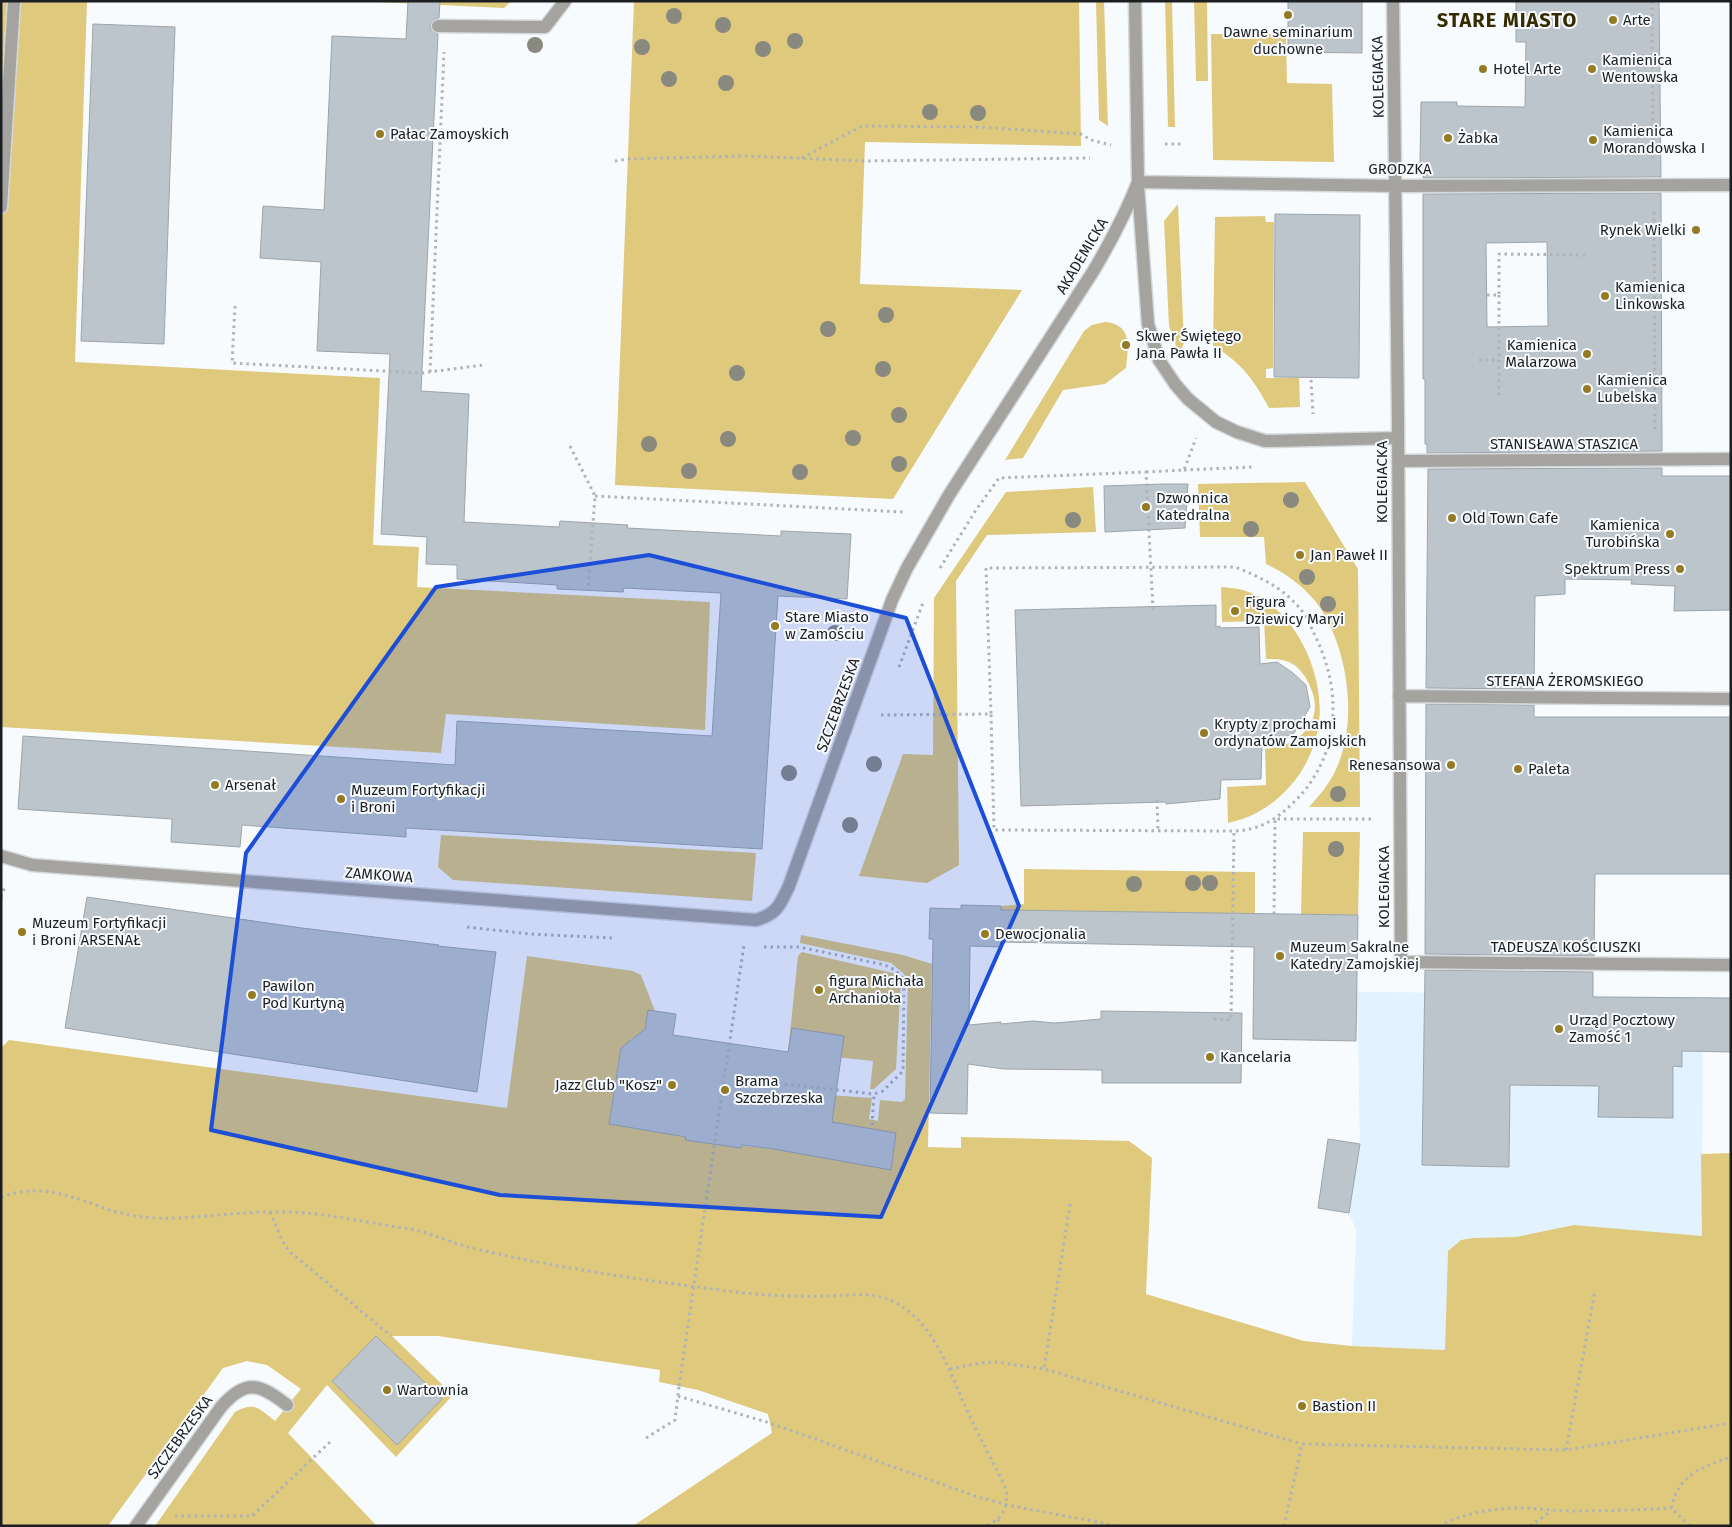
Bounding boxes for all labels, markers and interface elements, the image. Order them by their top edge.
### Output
district label: STARE MIASTO [1437,8,1577,32]
marker: Dawne seminarium duchowne [1282,9,1294,21]
place label: Arte [1623,11,1651,29]
marker: Arte [1607,14,1619,26]
place label: Dawne seminarium duchowne [1223,23,1353,58]
street label: KOLEGIACKA [1368,35,1388,118]
place label: Kamienica Wentowska [1602,51,1679,86]
place label: Hotel Arte [1493,60,1561,78]
marker: Hotel Arte [1477,63,1489,75]
marker: Kamienica Wentowska [1586,63,1598,75]
place label: Kamienica Morandowska I [1603,122,1705,157]
place label: Pałac Zamoyskich [390,125,509,143]
marker: Pałac Zamoyskich [374,128,386,140]
place label: Żabka [1458,129,1498,147]
marker: Żabka [1442,132,1454,144]
marker: Kamienica Morandowska I [1587,134,1599,146]
street label: GRODZKA [1368,160,1432,178]
street label: AKADEMICKA [1052,214,1112,297]
place label: Rynek Wielki [1600,221,1686,239]
marker: Rynek Wielki [1690,224,1702,236]
place label: Kamienica Linkowska [1615,278,1685,313]
marker: Kamienica Linkowska [1599,290,1611,302]
place label: Skwer Świętego Jana Pawła II [1136,327,1242,362]
place label: Kamienica Malarzowa [1505,336,1577,371]
marker: Skwer Świętego Jana Pawła II [1120,339,1132,351]
marker: Kamienica Malarzowa [1581,348,1593,360]
place label: Kamienica Lubelska [1597,371,1667,406]
marker: Kamienica Lubelska [1581,383,1593,395]
street label: STANISŁAWA STASZICA [1490,435,1639,453]
street label: KOLEGIACKA [1373,440,1391,523]
place label: Dzwonnica Katedralna [1156,489,1230,524]
marker: Dzwonnica Katedralna [1140,501,1152,513]
place label: Old Town Cafe [1462,509,1558,527]
marker: Old Town Cafe [1446,512,1458,524]
place label: Kamienica Turobińska [1585,516,1660,551]
marker: Kamienica Turobińska [1664,528,1676,540]
place label: Jan Paweł II [1310,546,1388,564]
marker: Jan Paweł II [1294,549,1306,561]
place label: Spektrum Press [1565,560,1670,578]
marker: Spektrum Press [1674,563,1686,575]
place label: Figura Dziewicy Maryi [1245,593,1344,628]
marker: Figura Dziewicy Maryi [1229,605,1241,617]
place label: Stare Miasto w Zamościu [785,608,869,643]
marker: Stare Miasto w Zamościu [769,620,781,632]
street label: SZCZEBRZESKA [813,655,864,755]
street label: STEFANA ŻEROMSKIEGO [1486,672,1644,690]
place label: Krypty z prochami ordynatów Zamojskich [1214,715,1367,750]
marker: Krypty z prochami ordynatów Zamojskich [1198,727,1210,739]
place label: Renesansowa [1349,756,1441,774]
marker: Renesansowa [1445,759,1457,771]
place label: Paleta [1528,760,1570,778]
marker: Paleta [1512,763,1524,775]
place label: Arsenał [225,776,276,794]
marker: Arsenał [209,779,221,791]
place label: Muzeum Fortyfikacji i Broni [351,781,486,816]
marker: Muzeum Fortyfikacji i Broni [335,793,347,805]
street label: KOLEGIACKA [1375,845,1393,928]
street label: ZAMKOWA [344,864,414,886]
place label: Muzeum Fortyfikacji i Broni ARSENAŁ [32,914,167,949]
place label: Dewocjonalia [995,925,1086,943]
marker: Muzeum Fortyfikacji i Broni ARSENAŁ [16,926,28,938]
marker: Dewocjonalia [979,928,991,940]
place label: Muzeum Sakralne Katedry Zamojskiej [1290,938,1419,973]
street label: TADEUSZA KOŚCIUSZKI [1491,938,1641,956]
marker: Muzeum Sakralne Katedry Zamojskiej [1274,950,1286,962]
place label: figura Michała Archanioła [829,972,924,1007]
place label: Pawilon Pod Kurtyną [262,977,345,1012]
marker: figura Michała Archanioła [813,984,825,996]
marker: Pawilon Pod Kurtyną [246,989,258,1001]
place label: Urząd Pocztowy Zamość 1 [1569,1011,1675,1046]
marker: Urząd Pocztowy Zamość 1 [1553,1023,1565,1035]
place label: Kancelaria [1220,1048,1291,1066]
marker: Kancelaria [1204,1051,1216,1063]
place label: Brama Szczebrzeska [735,1072,823,1107]
place label: Jazz Club "Kosz" [555,1076,662,1094]
marker: Jazz Club "Kosz" [666,1079,678,1091]
marker: Brama Szczebrzeska [719,1084,731,1096]
place label: Wartownia [397,1381,469,1399]
marker: Wartownia [381,1384,393,1396]
street label: SZCZEBRZESKA [144,1391,217,1482]
place label: Bastion II [1312,1397,1376,1415]
marker: Bastion II [1296,1400,1308,1412]

